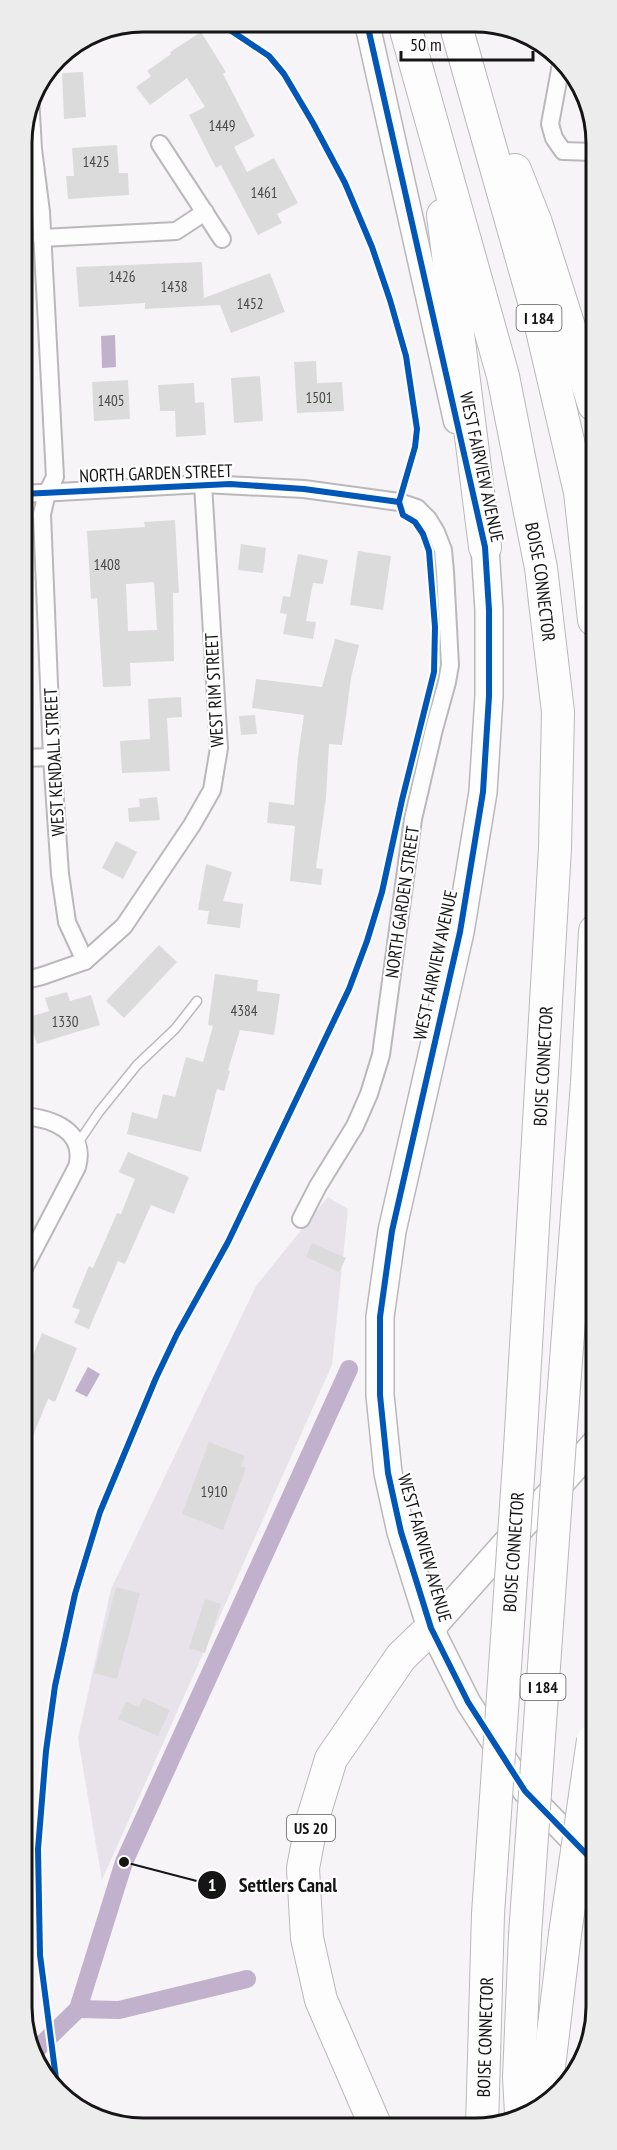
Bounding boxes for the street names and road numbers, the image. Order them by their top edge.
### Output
road number: I 184 [516,305,562,331]
street label: WEST FAIRVIEW AVENUE [455,390,509,544]
street label: NORTH GARDEN STREET [79,459,233,487]
street label: BOISE CONNECTOR [521,520,561,643]
street label: WEST RIM STREET [200,632,228,748]
street label: WEST KENDALL STREET [39,687,69,837]
street label: NORTH GARDEN STREET [380,824,424,980]
street label: WEST FAIRVIEW AVENUE [408,888,462,1042]
street label: BOISE CONNECTOR [528,1005,558,1127]
street label: WEST FAIRVIEW AVENUE [393,1471,457,1625]
street label: BOISE CONNECTOR [497,1491,528,1613]
road number: I 184 [520,1674,566,1700]
road number: US 20 [287,1815,335,1841]
street label: BOISE CONNECTOR [471,1976,498,2098]

